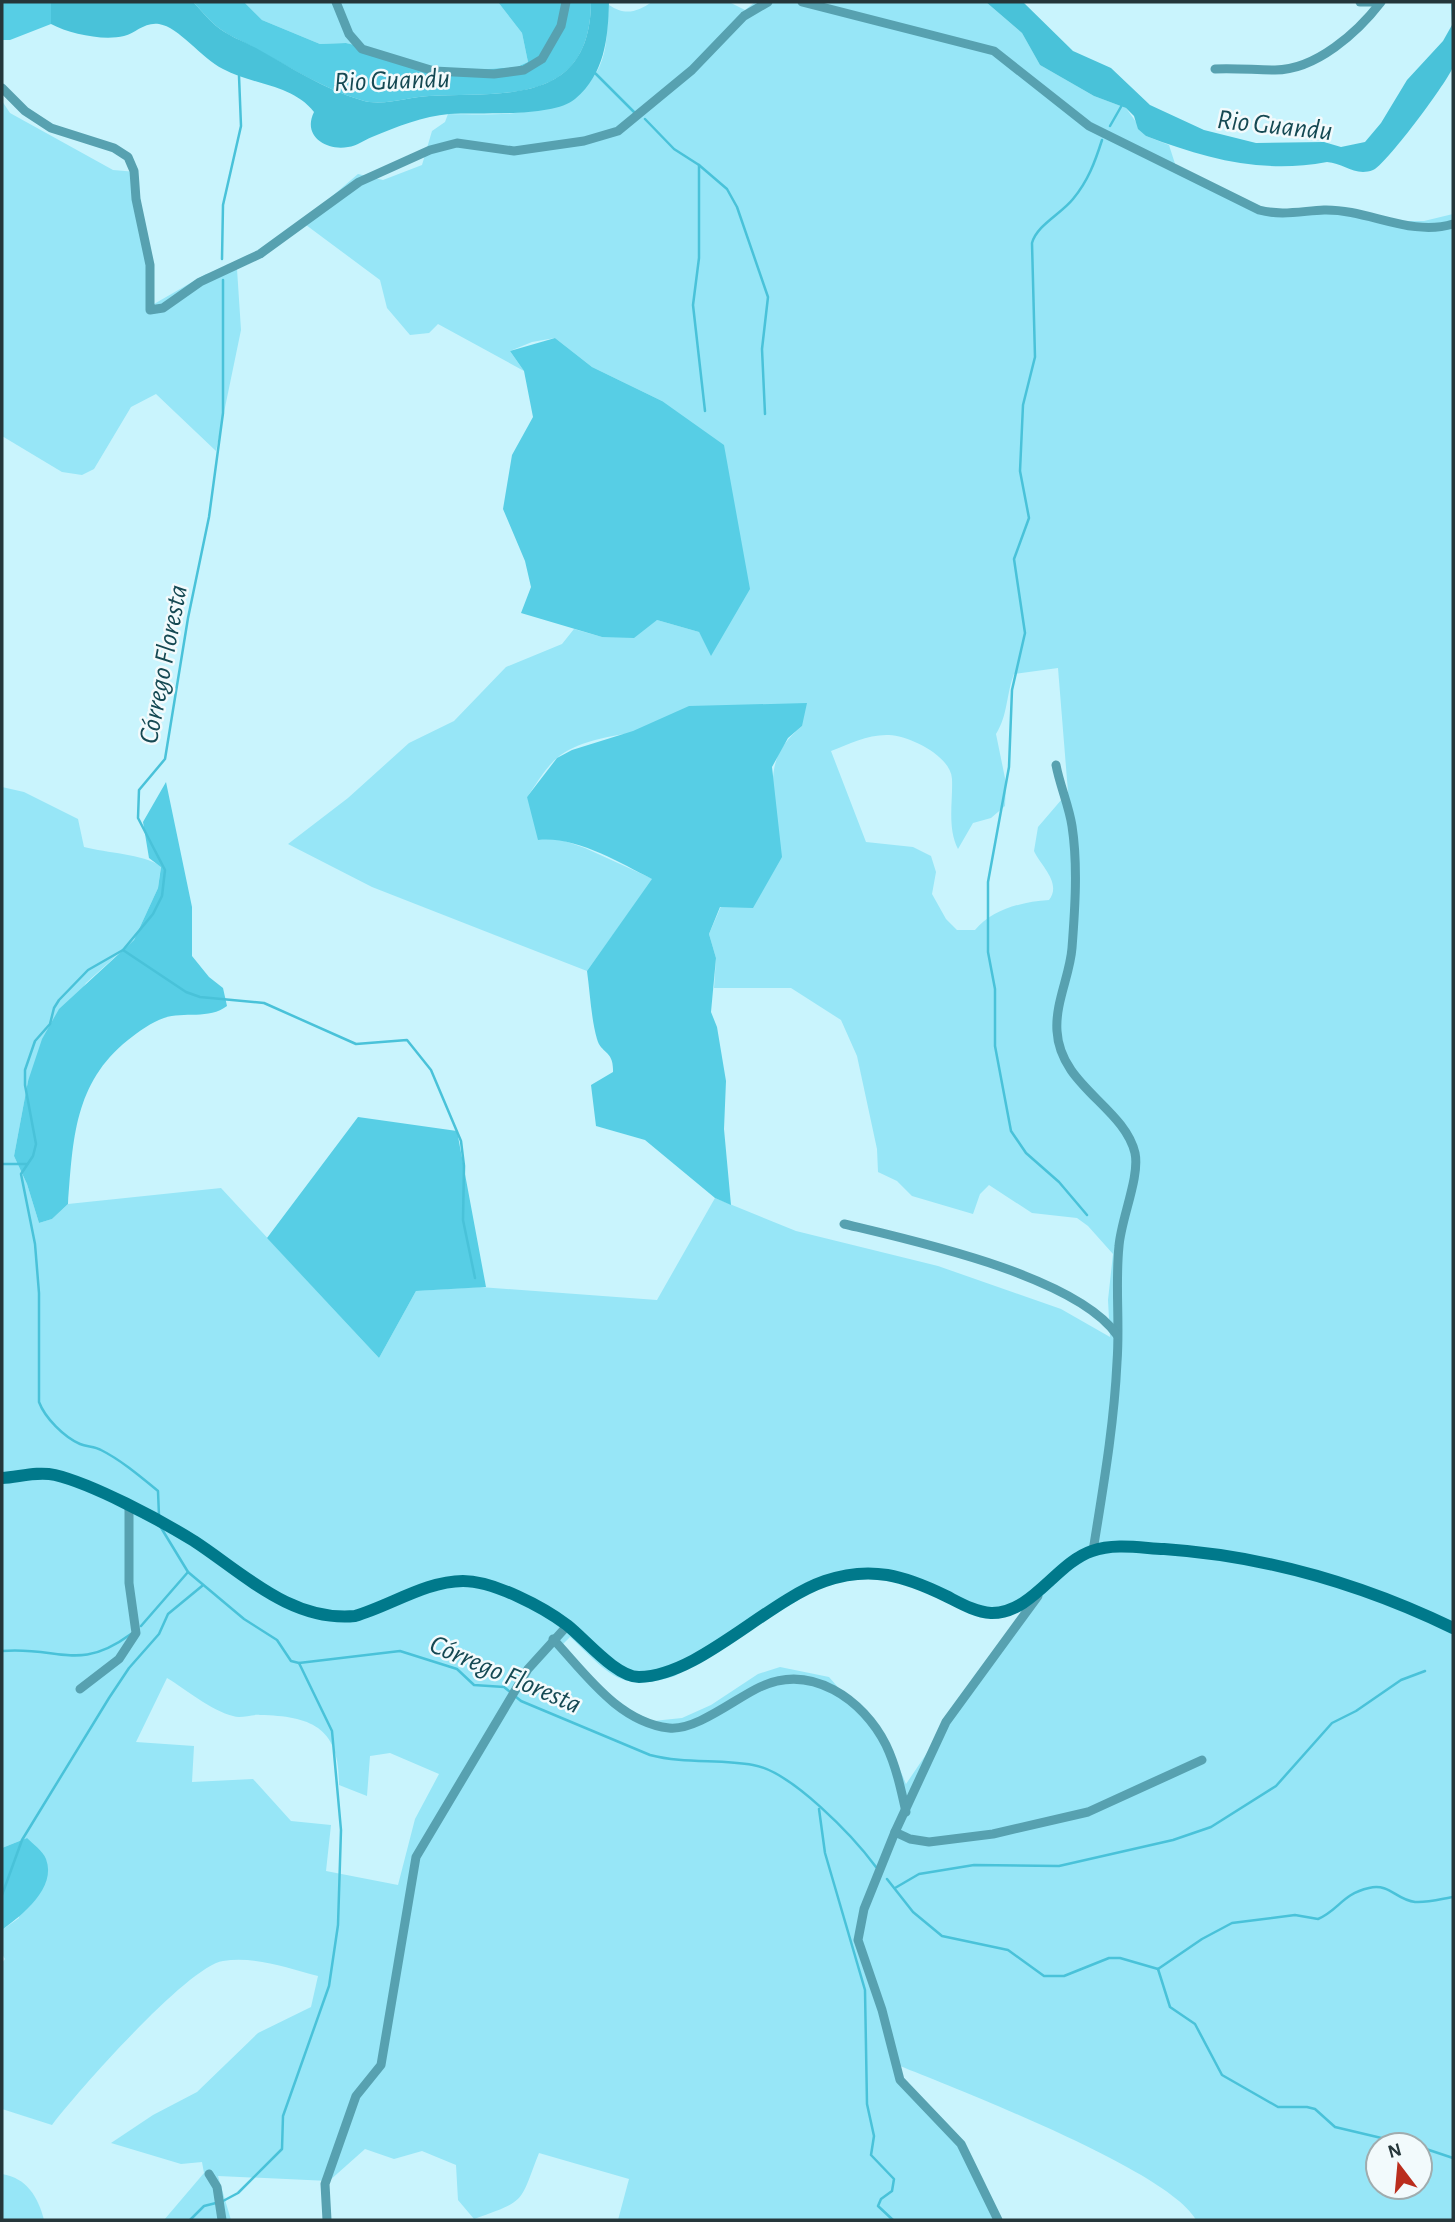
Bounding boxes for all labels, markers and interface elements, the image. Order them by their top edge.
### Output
water label: Rio Guandu [334,65,451,97]
water label: Rio Guandu [1216,106,1334,146]
water label: Córrego Floresta [135,583,193,746]
water label: Córrego Floresta [425,1630,585,1719]
north arrow [1364,2131,1434,2201]
text: N [1386,2140,1404,2162]

